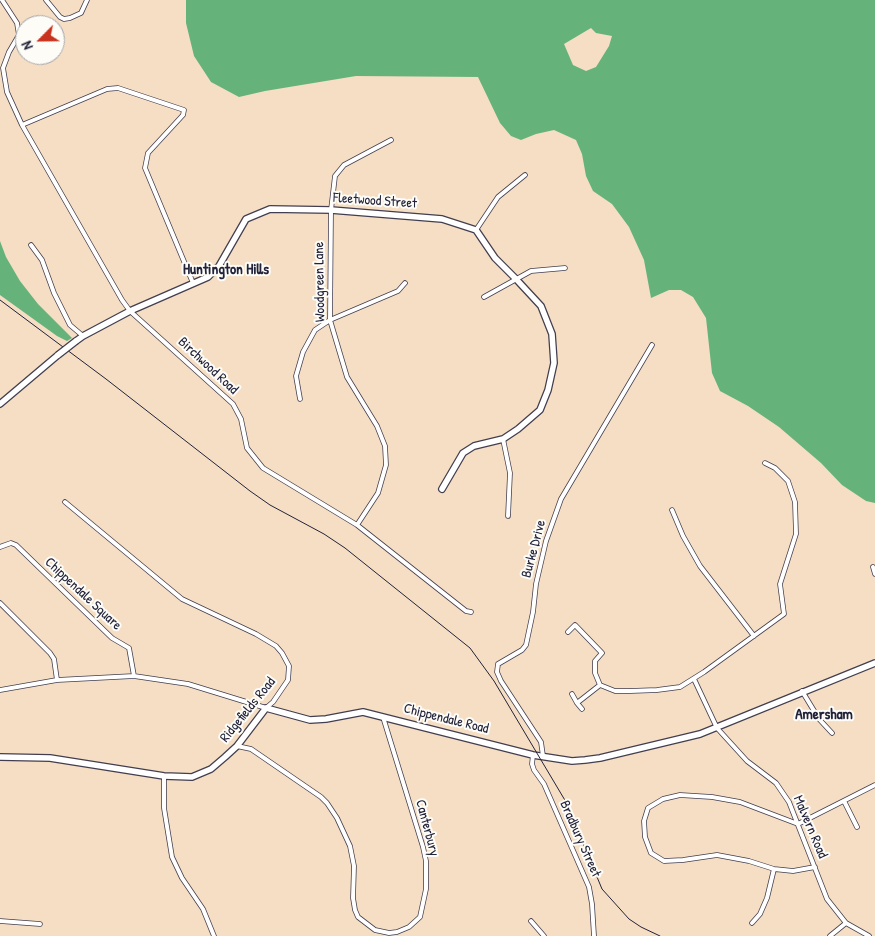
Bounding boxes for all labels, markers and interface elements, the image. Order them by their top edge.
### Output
north arrow [15,15,65,65]
text: N [16,39,37,53]
street label: Fleetwood Street [333,190,417,212]
street label: Woodgreen Lane [311,242,329,322]
district label: Huntington Hills [183,261,269,279]
street label: Birchwood Road [174,334,242,398]
street label: Burke Drive [518,518,550,580]
street label: Chippendale Square [41,554,125,634]
street label: Ridgefields Road [217,674,279,746]
street label: Chippendale Road [402,700,490,738]
district label: Amersham [795,706,853,724]
street label: Malvern Road [789,793,831,861]
street label: Canterbury [411,798,443,858]
street label: Bradbury Street [556,798,604,880]

